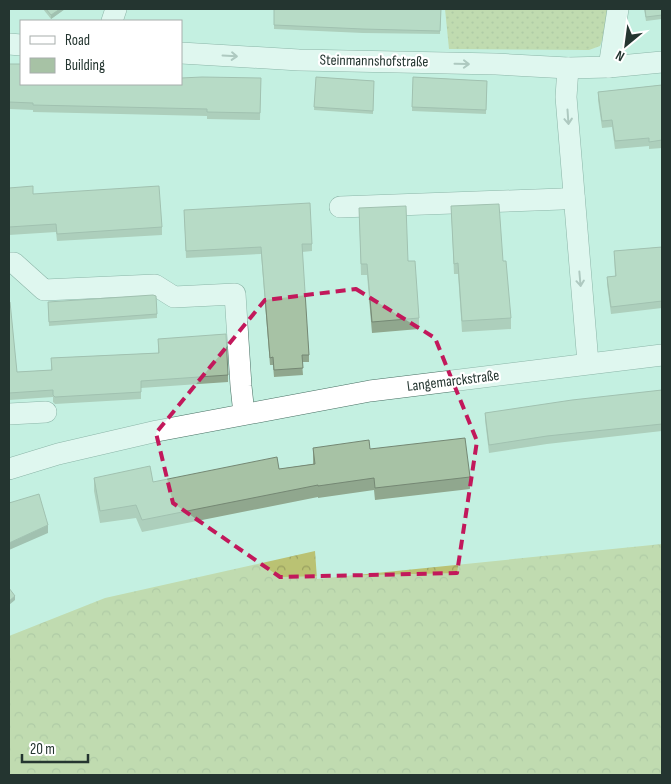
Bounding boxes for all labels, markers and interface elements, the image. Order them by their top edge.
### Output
legend [20,20,182,85]
north arrow [601,20,651,70]
text: Road [65,31,90,50]
text: N [613,47,627,65]
one-way arrow [222,51,238,60]
street label: Steinmannshofstraße [319,51,429,71]
text: Building [65,56,105,75]
one-way arrow [454,59,470,68]
one-way arrow [563,108,572,124]
one-way arrow [576,270,585,286]
street label: Langemarckstraße [406,366,500,396]
scale bar [22,732,89,764]
text: 20 m [30,740,55,759]

